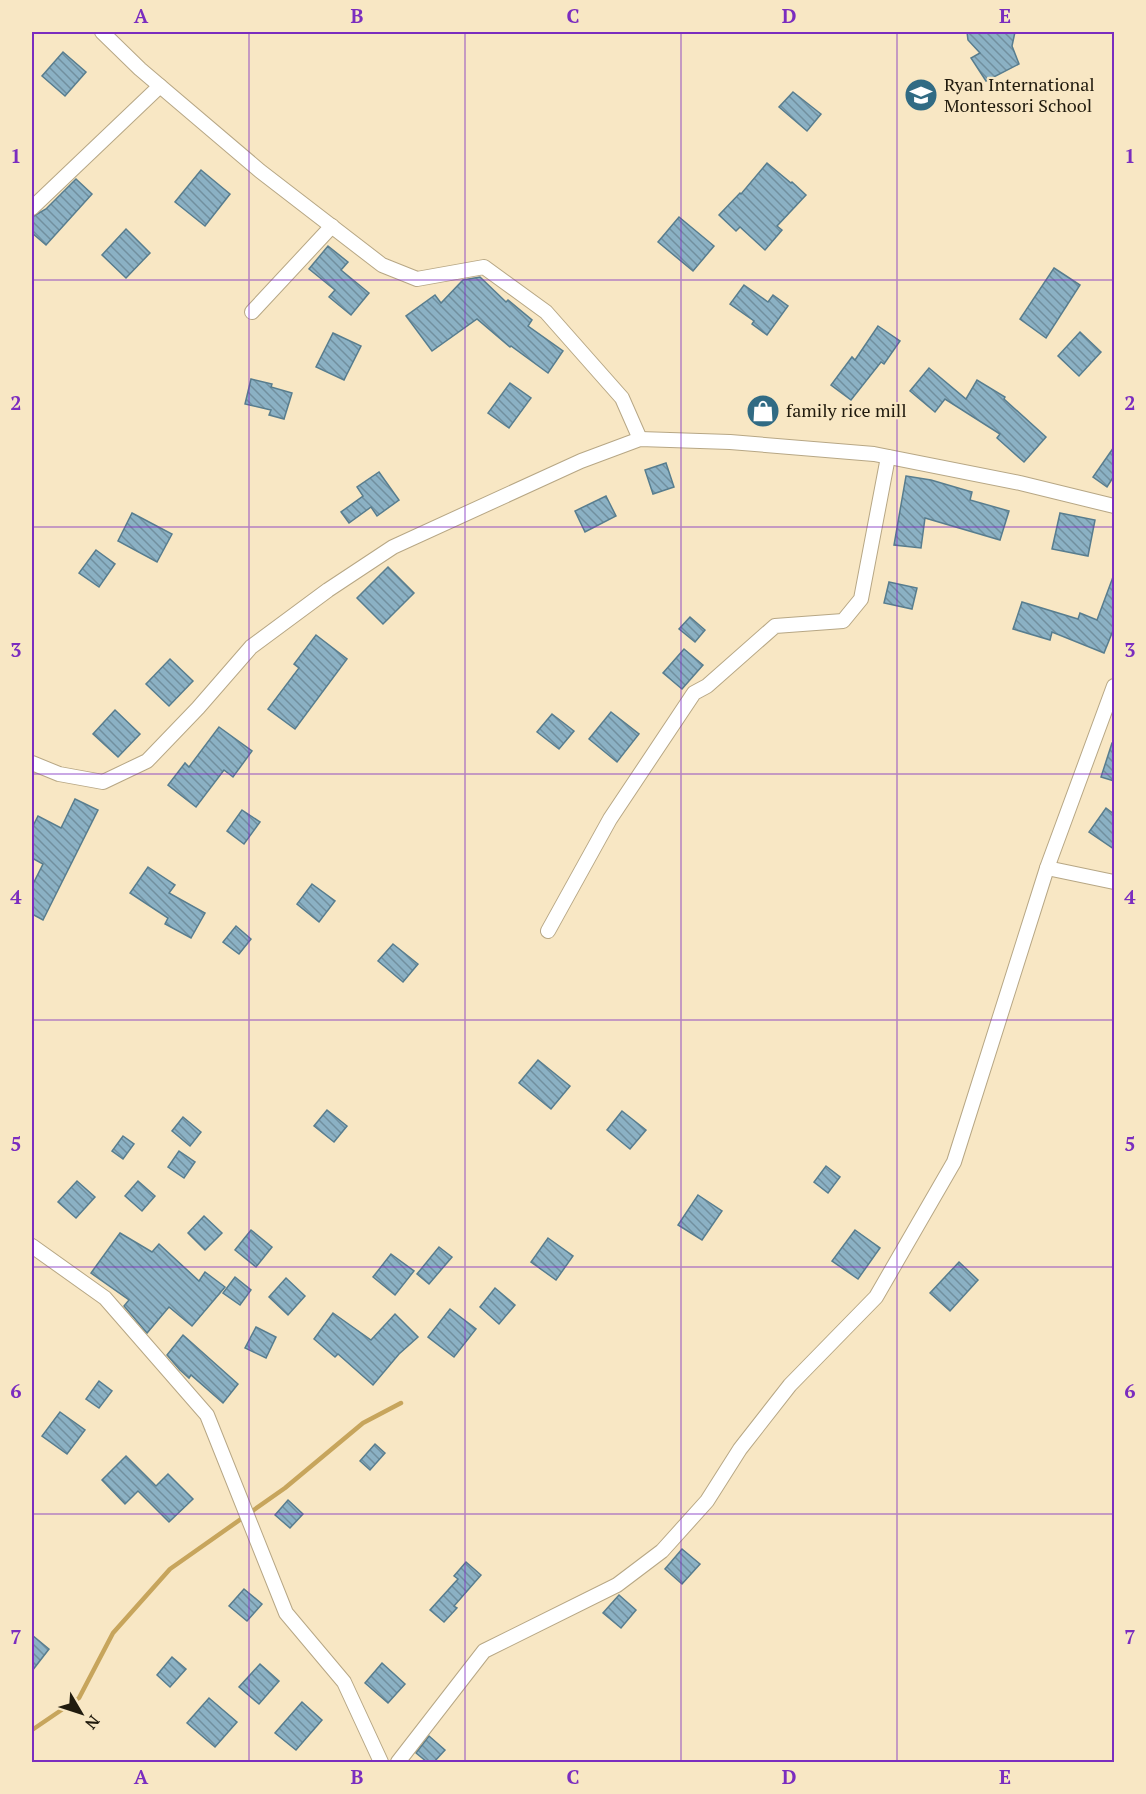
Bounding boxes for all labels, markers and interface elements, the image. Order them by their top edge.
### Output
text: A [134,2,149,29]
text: B [351,2,364,29]
text: C [566,2,580,29]
text: D [782,2,796,29]
text: E [999,2,1011,29]
place label: Ryan International Montessori School [944,72,1095,117]
school or university icon: Ryan International Montessori School [903,77,939,113]
text: 1 [10,142,22,169]
text: 1 [1124,142,1136,169]
text: 2 [10,389,22,416]
text: 2 [1124,389,1136,416]
shop icon: family rice mill [745,393,781,429]
place label: family rice mill [786,398,907,422]
text: 3 [10,636,22,663]
text: 3 [1124,636,1136,663]
text: 4 [10,883,22,910]
text: 4 [1124,883,1136,910]
text: 5 [10,1130,22,1157]
text: 5 [1124,1130,1136,1157]
text: 6 [10,1377,22,1404]
text: 6 [1124,1377,1136,1404]
text: 7 [10,1623,22,1650]
text: 7 [1124,1623,1136,1650]
north arrow [51,1683,111,1743]
text: N [80,1711,105,1734]
text: A [134,1763,149,1790]
text: B [351,1763,364,1790]
text: C [566,1763,580,1790]
text: D [782,1763,796,1790]
text: E [999,1763,1011,1790]

